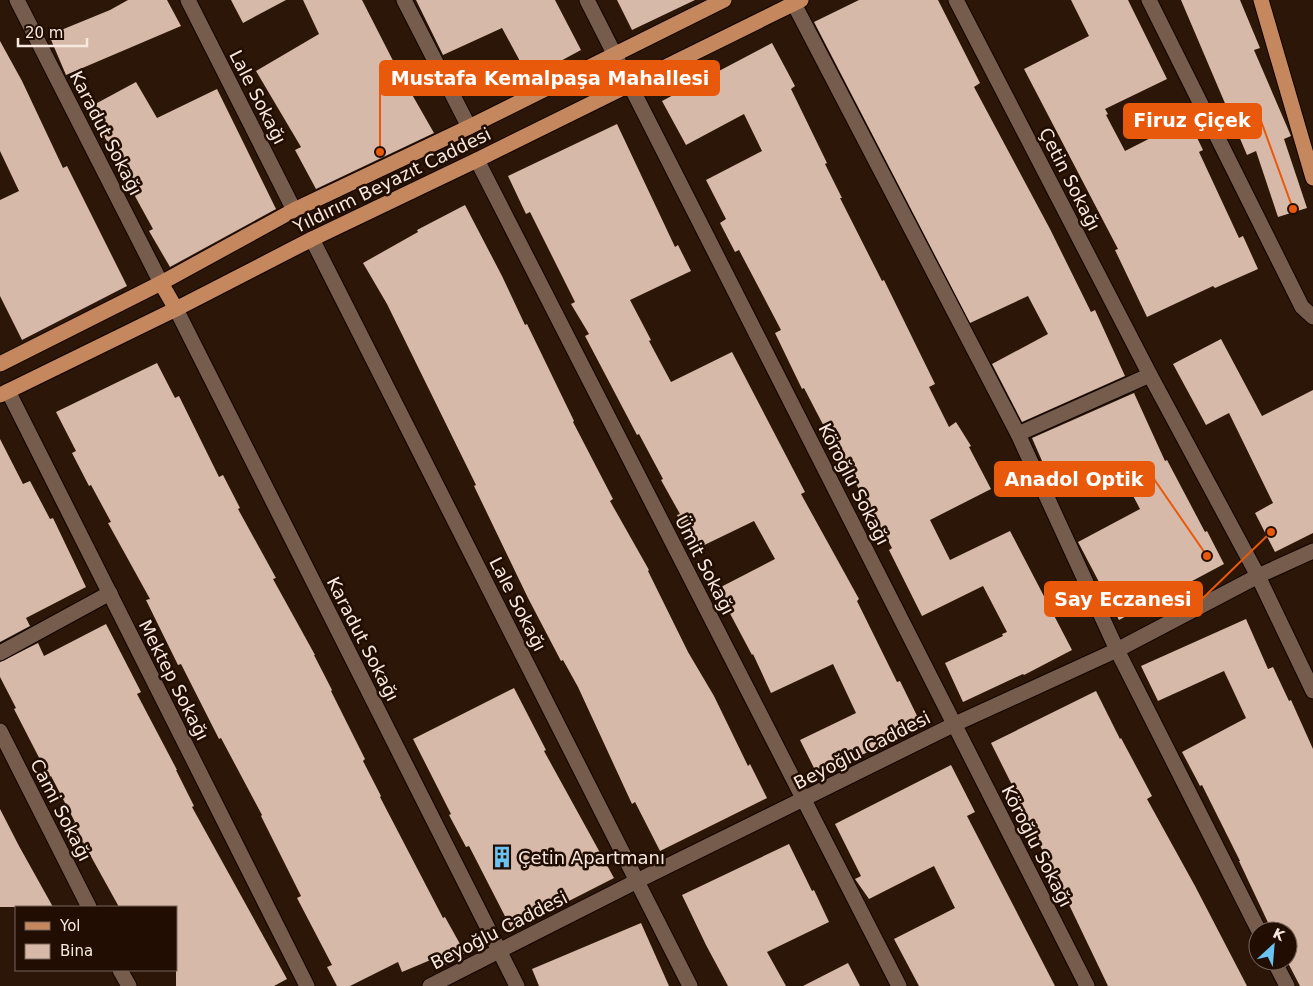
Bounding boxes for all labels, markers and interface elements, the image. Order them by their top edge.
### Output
scale bar [18,15,86,47]
text: 20 m [25,24,63,42]
street label: Lale Sokağı [225,46,291,148]
callout: Mustafa Kemalpaşa Mahallesi [380,61,719,95]
street label: Karadut Sokağı [66,67,146,199]
text: Mustafa Kemalpaşa Mahallesi [391,67,709,89]
callout: Firuz Çiçek [1124,104,1261,138]
text: Firuz Çiçek [1133,109,1251,131]
street label: Yıldırım Beyazıt Caddesi [289,123,494,238]
street label: Çetin Sokağı [1035,124,1105,234]
street label: Köroğlu Sokağı [814,420,894,548]
callout: Anadol Optik [995,462,1154,496]
text: Anadol Optik [1005,468,1144,490]
street label: Ümit Sokağı [671,512,739,618]
street label: Lale Sokağı [485,553,551,655]
street label: Karadut Sokağı [323,573,403,705]
callout: Say Eczanesi [1045,582,1202,616]
text: Say Eczanesi [1054,588,1192,610]
street label: Mektep Sokağı [135,616,213,744]
street label: Beyoğlu Caddesi [790,706,934,794]
street label: Cami Sokağı [26,755,96,865]
street label: Köroğlu Sokağı [997,782,1077,910]
building icon: Çetin Apartmanı [489,844,515,870]
place label: Çetin Apartmanı [518,847,665,868]
street label: Beyoğlu Caddesi [427,886,571,974]
legend [15,906,178,971]
text: Yol [59,917,81,935]
north arrow [1248,921,1298,971]
text: K [1270,925,1288,944]
text: Bina [60,942,93,960]

